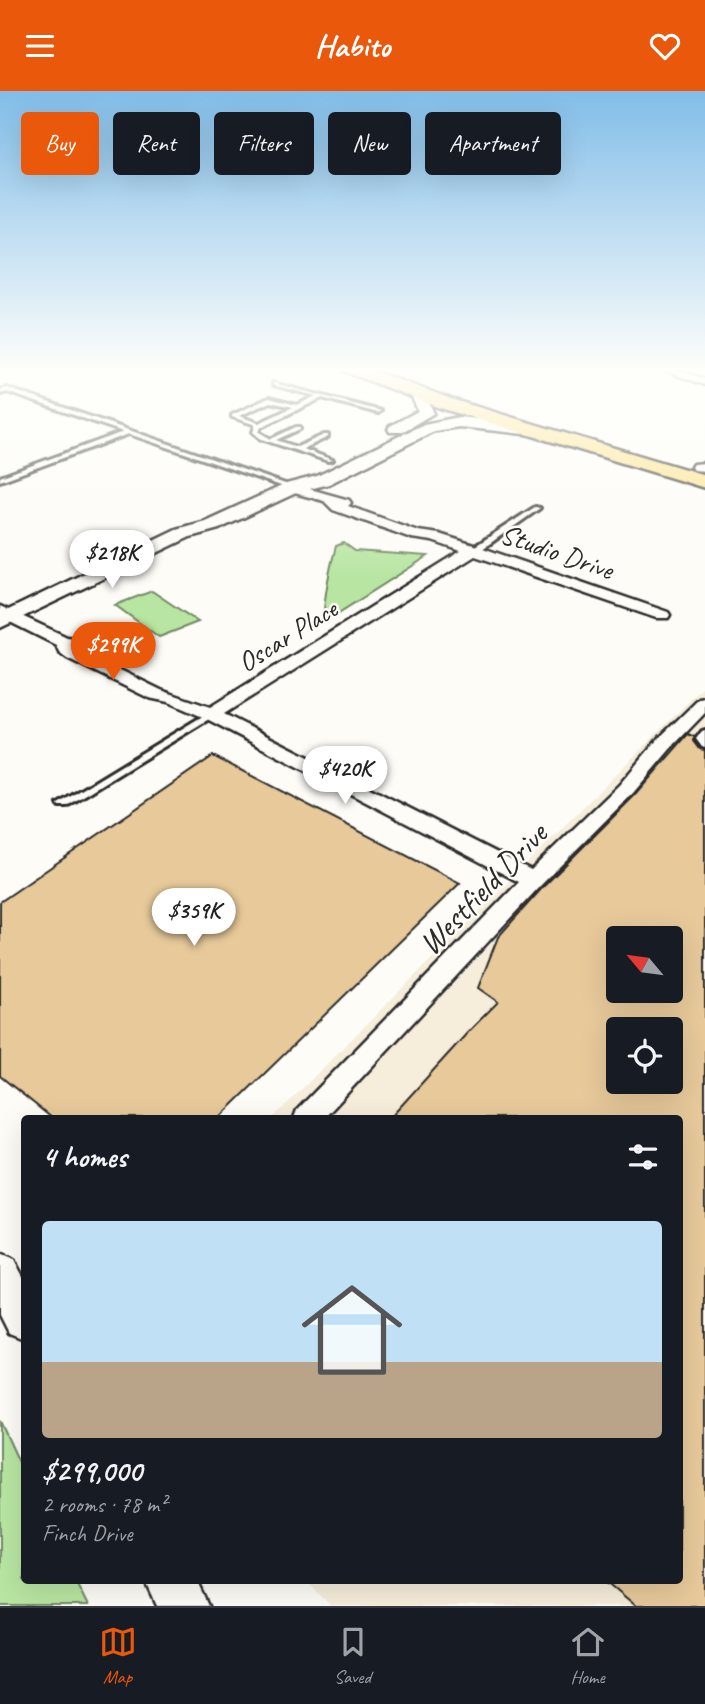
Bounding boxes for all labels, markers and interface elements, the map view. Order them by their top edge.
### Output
text: Habito [315,25,390,66]
icon: menu [21,27,59,65]
icon: heart [646,27,684,65]
chip: Buy [21,112,99,175]
chip: Rent [113,112,200,175]
chip: Filters [214,112,314,175]
chip: New [328,112,411,175]
chip: Apartment [425,112,561,175]
street label: Studio Drive [496,516,620,588]
pin: $218K [63,531,161,590]
text: $218K [85,538,139,567]
street label: Oscar Place [231,590,345,680]
pin: $299K [64,623,162,682]
text: $299K [87,630,139,659]
pin: $420K [296,747,394,806]
text: $420K [318,754,372,783]
street label: Westfield Drive [409,812,558,964]
pin: $359K [145,889,243,948]
text: $359K [168,896,220,925]
north arrow [606,926,682,1003]
map controls [606,926,683,1094]
button: locate [606,1017,683,1094]
text: 4 homes [42,1138,127,1176]
icon: filters [624,1138,662,1176]
icon: home [289,1267,415,1393]
text: $299,000 [42,1452,142,1490]
text: 2 rooms · 78 m² [42,1490,166,1519]
text: Finch Drive [42,1519,132,1548]
tab: Map [99,1623,137,1689]
tab: Saved [334,1623,372,1689]
tab: Home [569,1623,607,1689]

